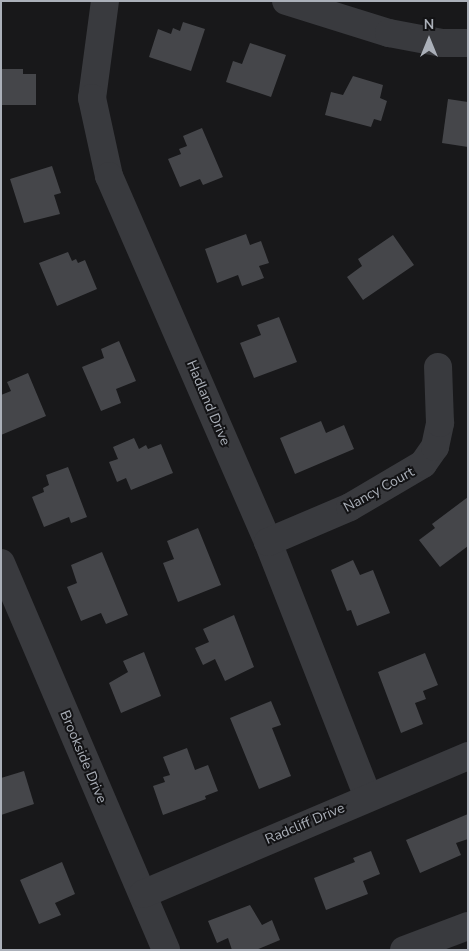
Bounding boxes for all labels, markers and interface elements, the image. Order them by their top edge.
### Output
north arrow [404,15,454,65]
text: N [424,15,434,34]
street label: Hadland Drive [183,358,233,448]
street label: Nancy Court [341,464,417,516]
street label: Brookside Drive [56,708,110,806]
street label: Radcliff Drive [263,800,347,848]

